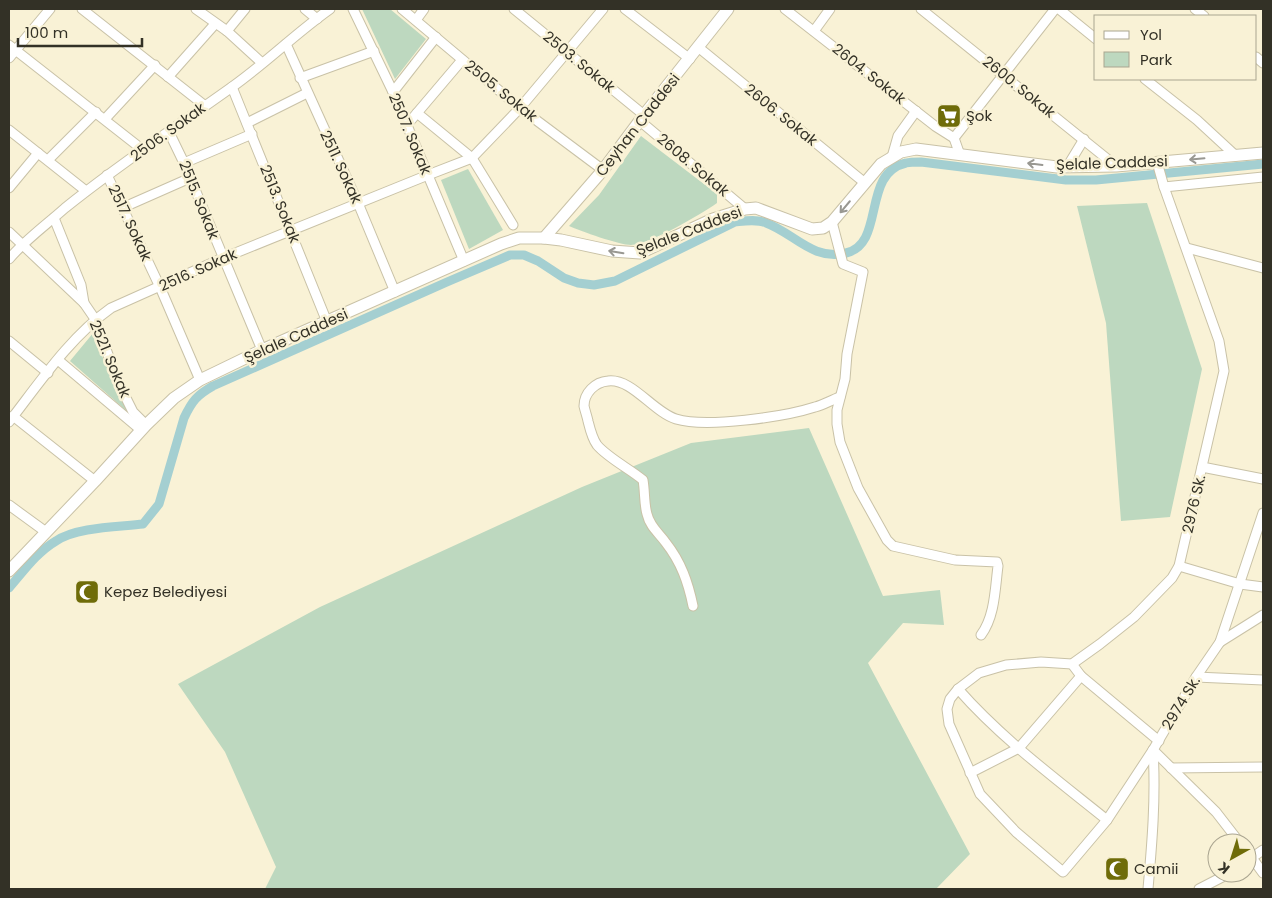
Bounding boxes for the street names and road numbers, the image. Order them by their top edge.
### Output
street label: 2503. Sokak [539,26,620,97]
street label: 2604. Sokak [828,38,911,109]
street label: 2600. Sokak [978,51,1060,123]
street label: 2505. Sokak [460,55,542,127]
street label: Ceyhan Caddesi [591,69,685,181]
street label: 2606. Sokak [740,79,822,151]
street label: 2507. Sokak [384,90,437,178]
street label: 2506. Sokak [126,97,210,166]
street label: 2511. Sokak [315,127,368,207]
street label: 2608. Sokak [653,128,734,201]
street label: Şelale Caddesi [1056,150,1168,175]
street label: 2515. Sokak [174,157,225,243]
street label: 2513. Sokak [255,161,306,246]
street label: 2517. Sokak [104,181,157,265]
street label: Şelale Caddesi [633,201,745,260]
street label: 2516. Sokak [155,243,240,296]
street label: Şelale Caddesi [240,303,351,368]
street label: 2521. Sokak [85,317,136,401]
street label: 2976 Sk. [1177,473,1210,535]
street label: 2974 Sk. [1156,672,1205,734]

